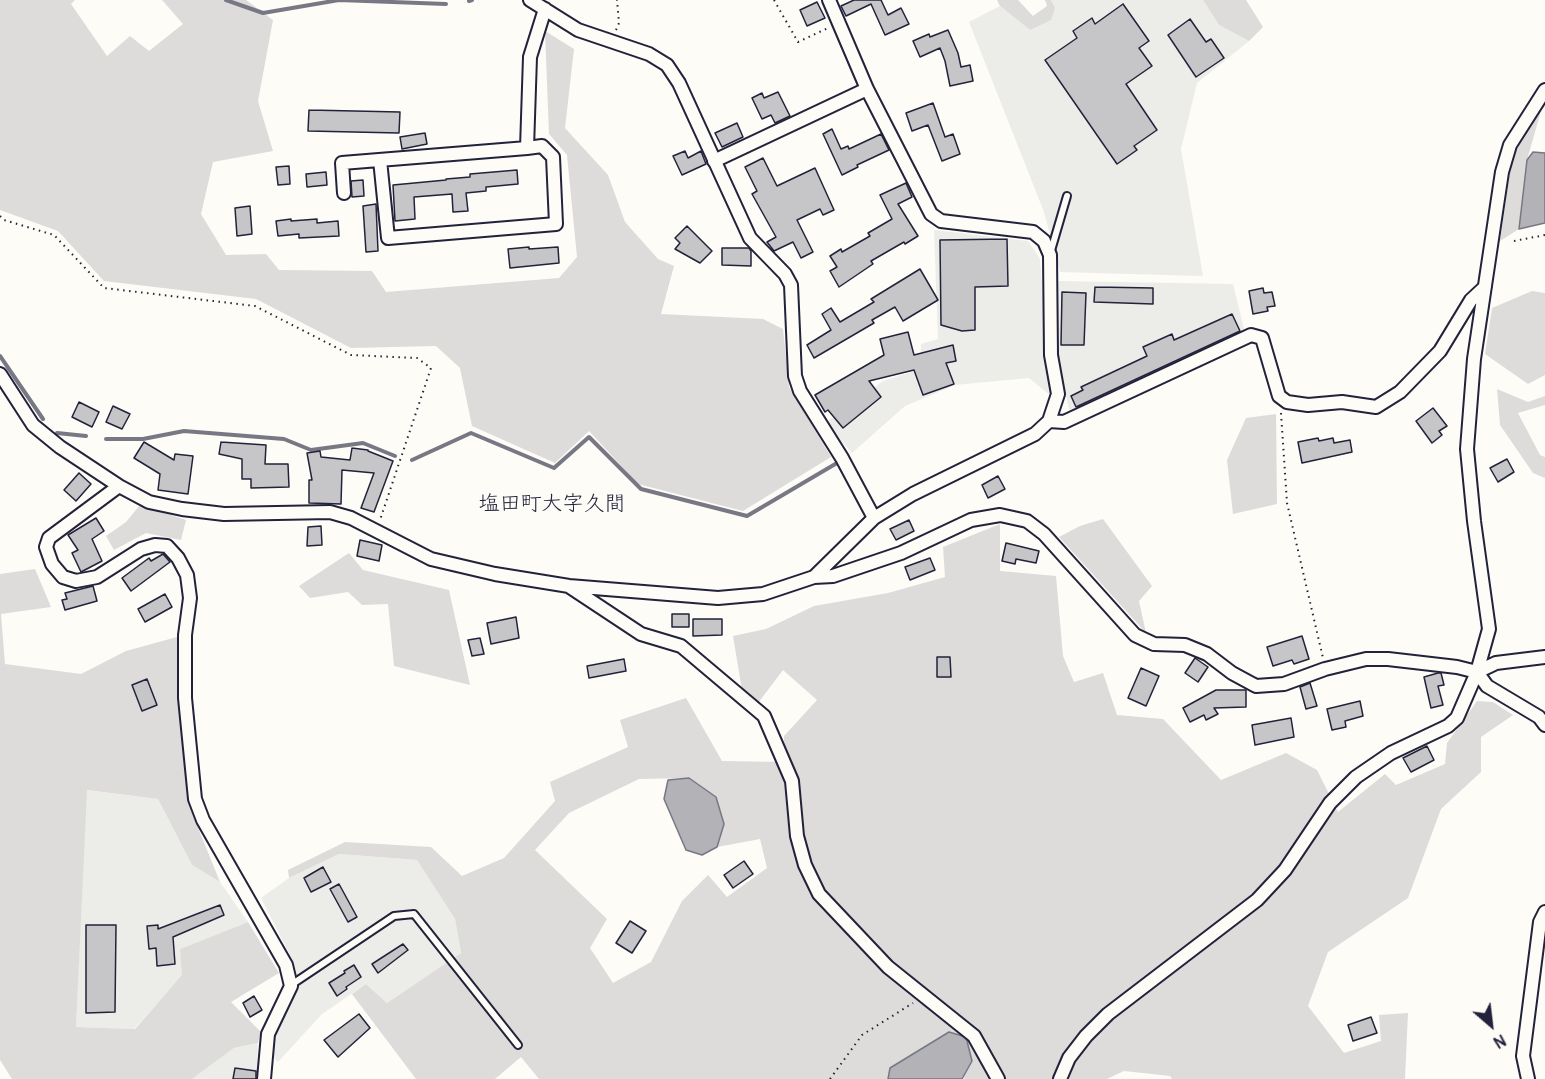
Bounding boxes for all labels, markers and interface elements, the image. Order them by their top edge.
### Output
district label: 塩田町大字久間 [479,492,625,518]
north arrow [1461,995,1521,1055]
text: N [1490,1030,1509,1052]

